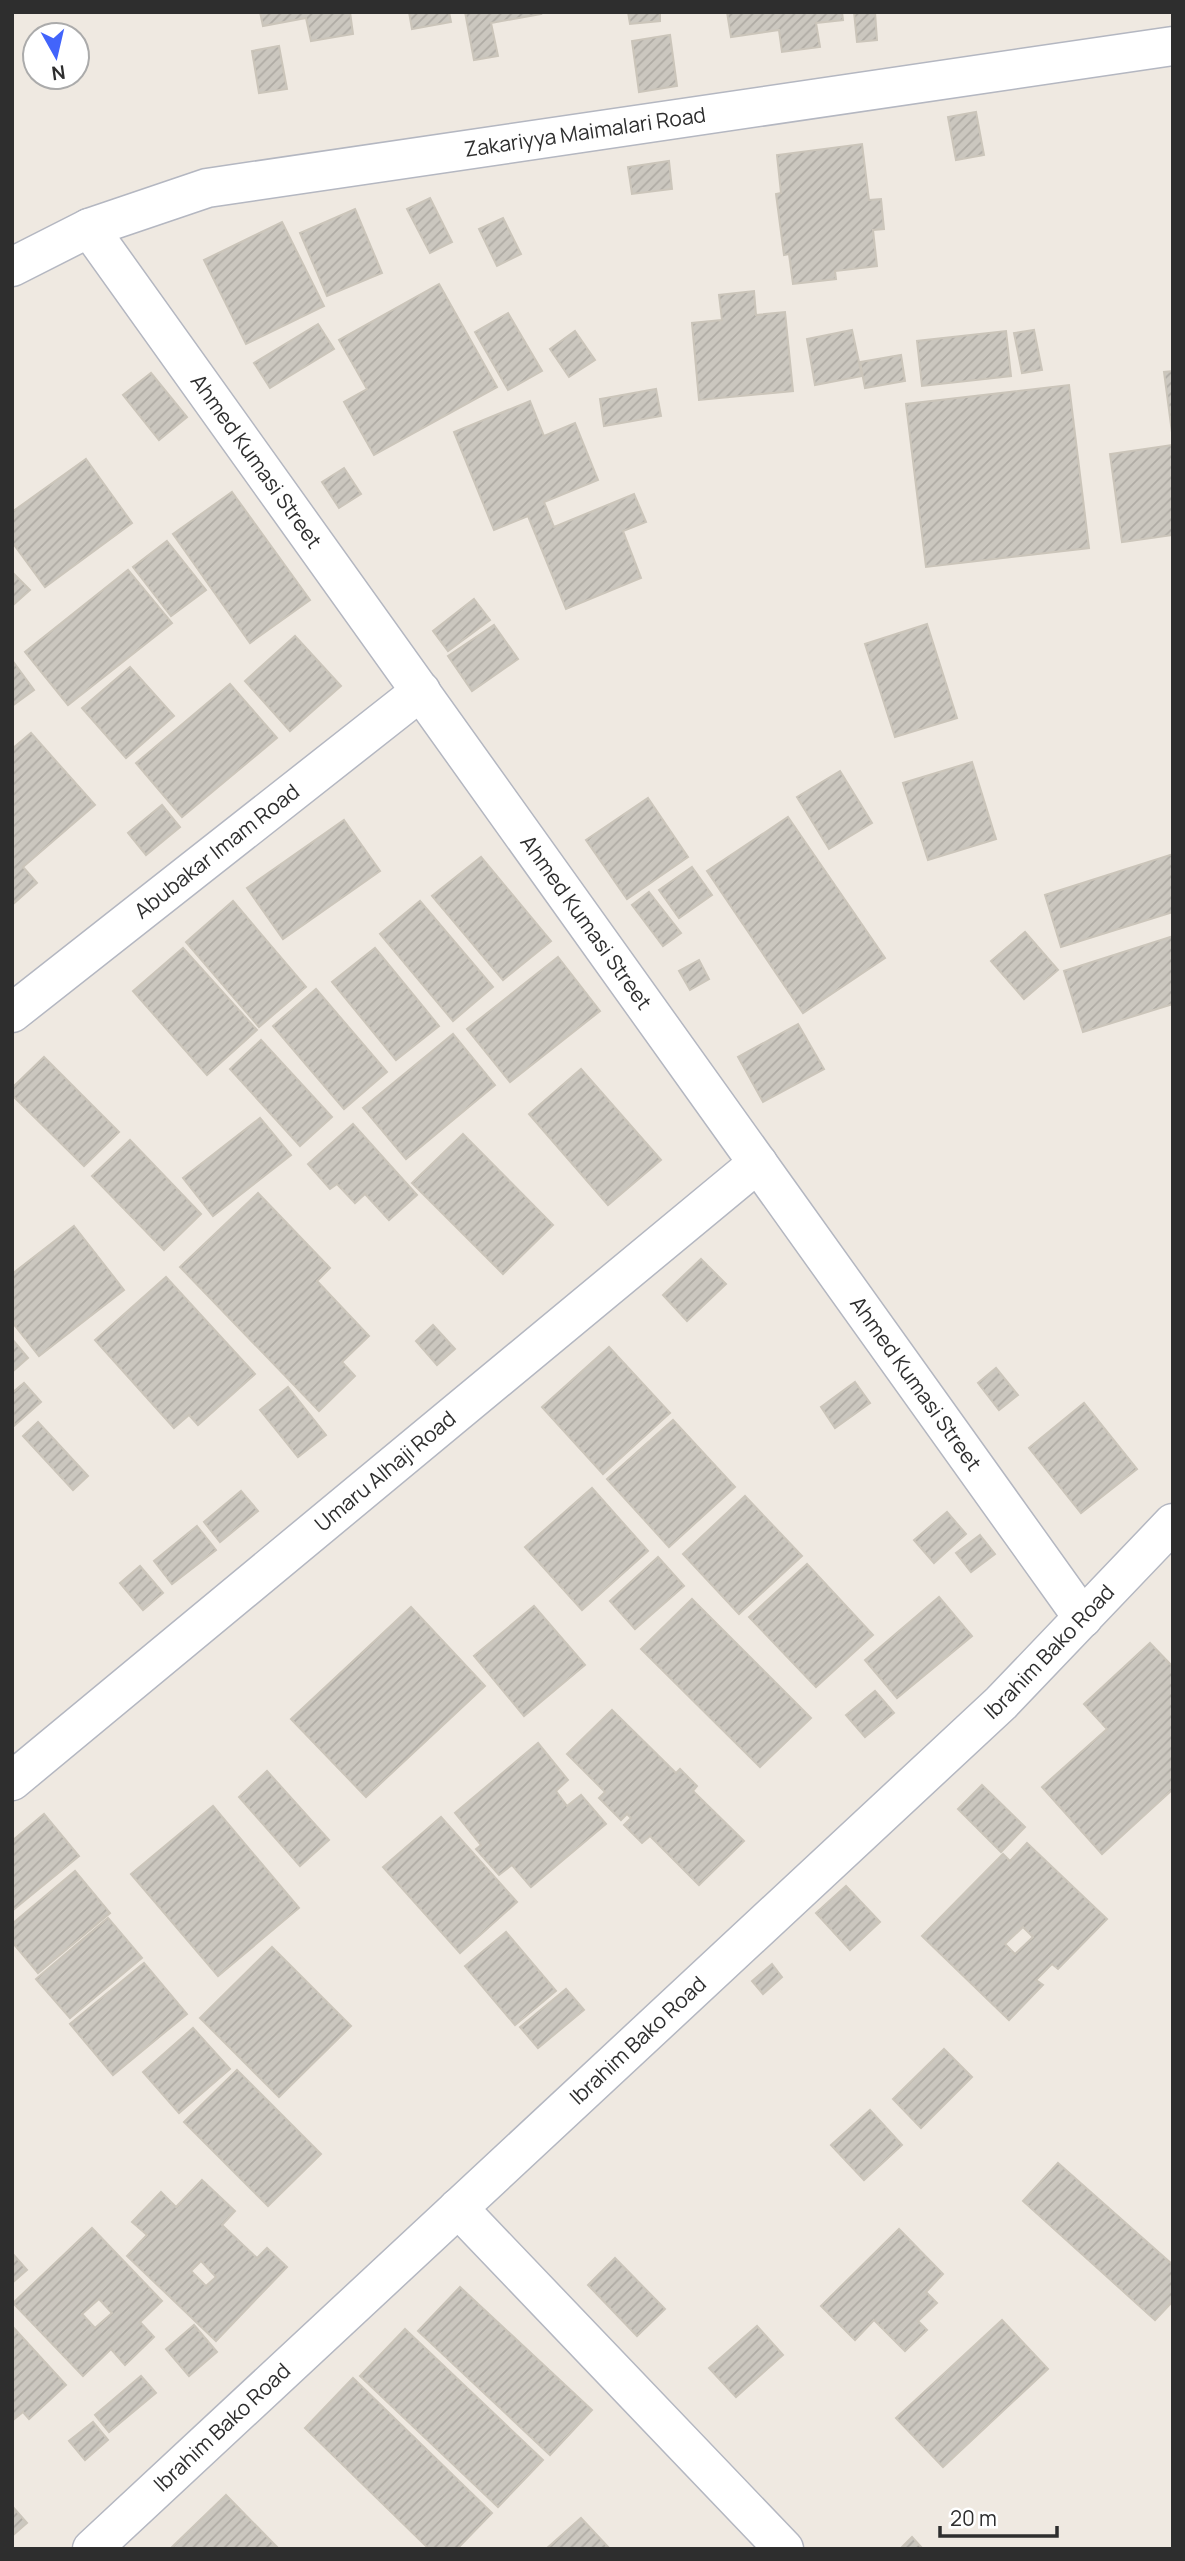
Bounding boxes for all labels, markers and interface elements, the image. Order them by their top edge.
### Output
north arrow [21,21,91,91]
text: N [50,59,67,87]
street label: Zakariyya Maimalari Road [462,100,707,163]
street label: Ahmed Kumasi Street [185,368,329,554]
street label: Abubakar Imam Road [128,777,305,924]
street label: Ahmed Kumasi Street [515,829,658,1015]
street label: Ahmed Kumasi Street [844,1291,988,1476]
street label: Umaru Alhaji Road [309,1404,461,1537]
street label: Ibrahim Bako Road [977,1578,1120,1725]
street label: Ibrahim Bako Road [563,1970,712,2110]
street label: Ibrahim Bako Road [147,2357,296,2497]
scale bar [940,2494,1057,2538]
text: 20 m [950,2504,997,2532]

